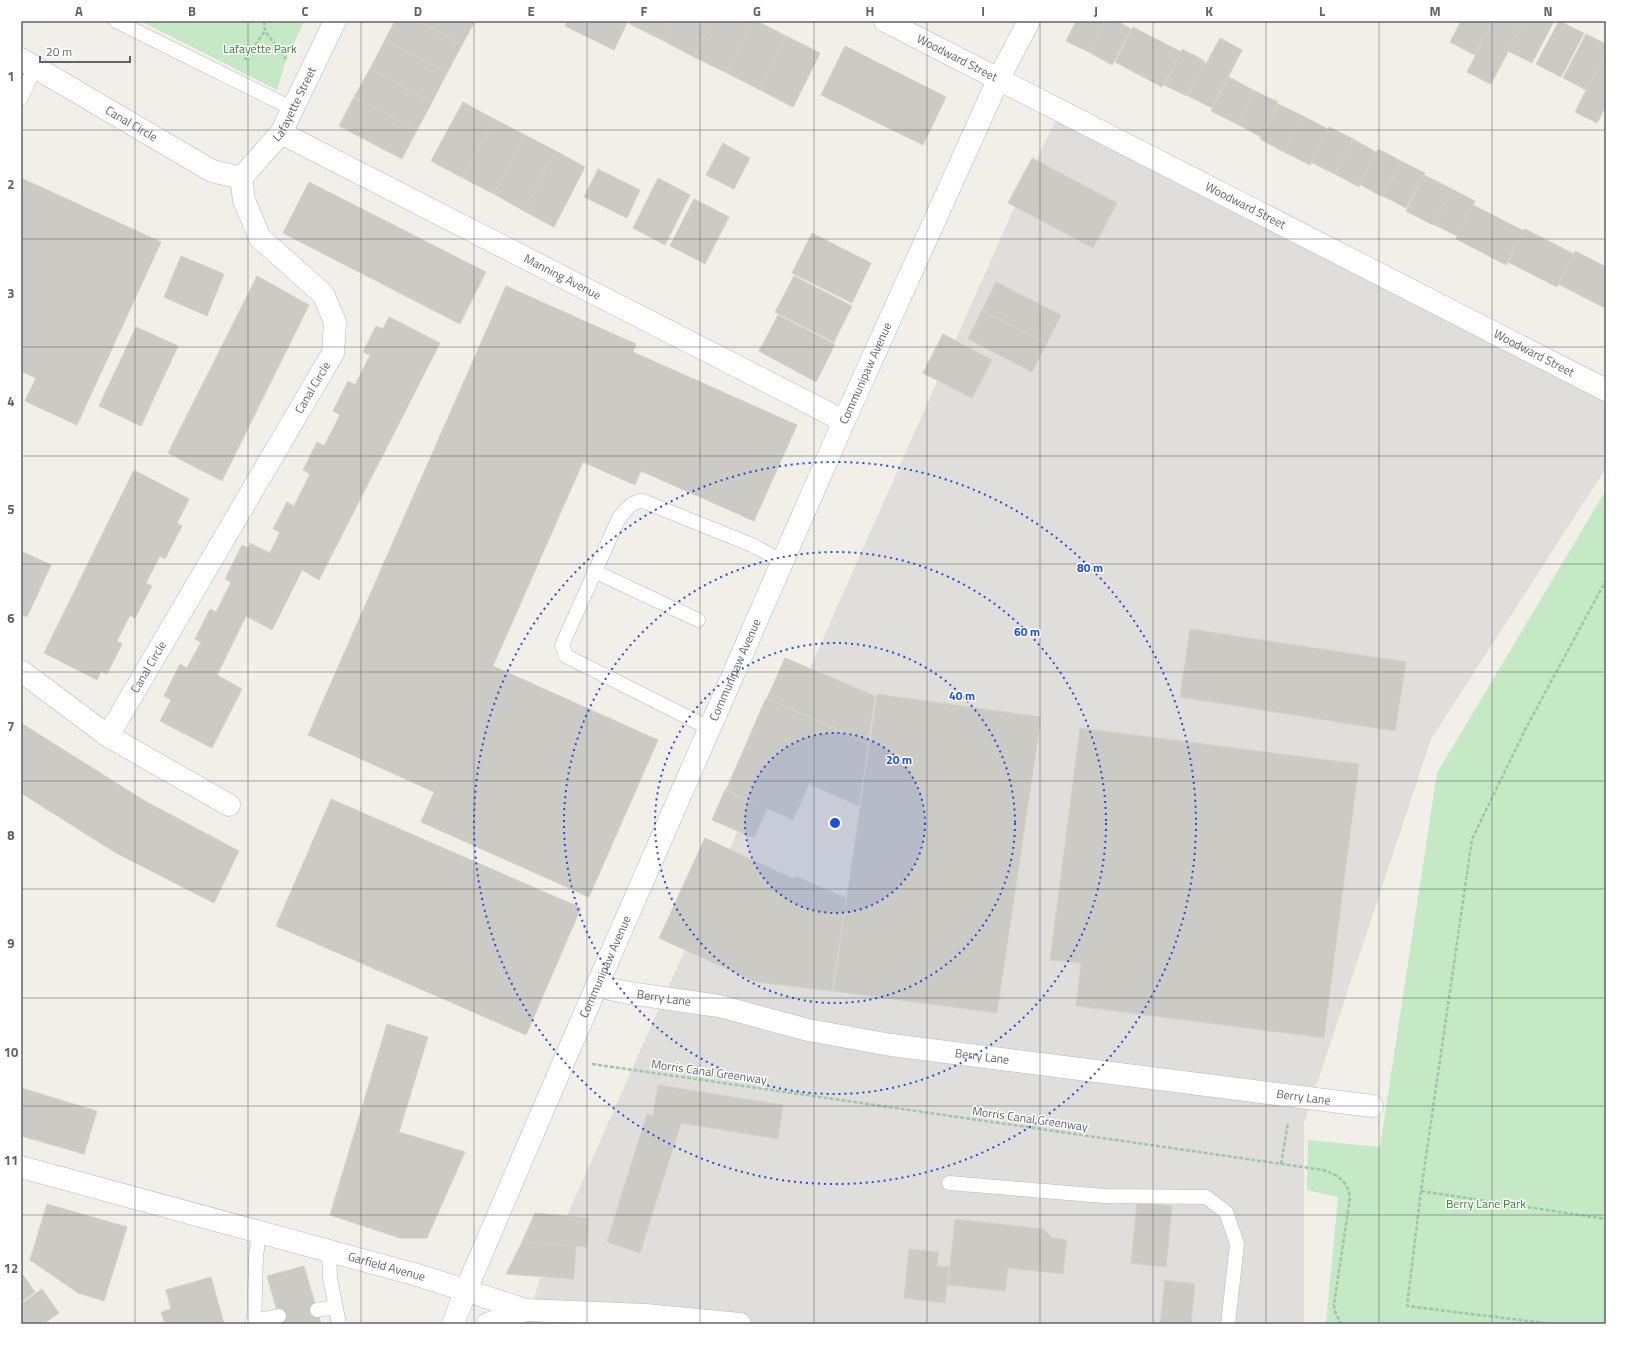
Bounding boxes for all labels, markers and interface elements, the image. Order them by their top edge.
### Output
text: A [75,1,83,21]
text: B [188,1,196,21]
text: C [301,1,309,21]
text: D [414,1,422,21]
text: E [527,1,535,21]
text: F [641,1,648,21]
text: G [753,1,761,21]
text: H [866,1,874,21]
text: I [981,1,985,21]
text: J [1094,1,1098,21]
text: K [1205,1,1213,21]
text: L [1319,1,1325,21]
text: M [1429,1,1441,21]
text: N [1543,1,1553,21]
street label: Woodward Street [914,29,1002,86]
scale bar [40,38,130,64]
park label: Lafayette Park [223,39,297,58]
text: 20 m [46,42,72,61]
street label: Lafayette Street [268,63,321,146]
text: 1 [7,66,15,86]
street label: Canal Circle [102,101,161,146]
text: 2 [7,174,15,194]
street label: Woodward Street [1202,176,1290,234]
street label: Manning Avenue [521,249,604,304]
text: 3 [7,283,15,303]
street label: Communipaw Avenue [834,319,896,427]
street label: Woodward Street [1490,324,1579,382]
street label: Canal Circle [289,358,335,417]
text: 4 [7,391,15,411]
text: 5 [7,499,15,519]
text: 80 m [1077,558,1103,577]
text: 6 [7,608,15,628]
street label: Communipaw Avenue [704,615,765,724]
text: 60 m [1014,622,1040,641]
street label: Canal Circle [125,637,171,696]
text: 40 m [949,686,975,705]
text: 7 [7,716,15,736]
text: 20 m [886,750,912,769]
centre of rings [828,816,842,830]
text: 8 [7,825,15,845]
street label: Communipaw Avenue [574,912,636,1021]
text: 9 [7,933,15,953]
street label: Berry Lane [636,984,692,1011]
text: 10 [4,1042,18,1062]
street label: Berry Lane [954,1043,1010,1069]
street label: Morris Canal Greenway [650,1054,768,1089]
street label: Berry Lane [1275,1084,1332,1110]
street label: Morris Canal Greenway [971,1101,1089,1136]
text: 11 [4,1150,18,1170]
park label: Berry Lane Park [1446,1194,1526,1213]
street label: Garfield Avenue [346,1247,428,1286]
text: 12 [4,1258,18,1278]

